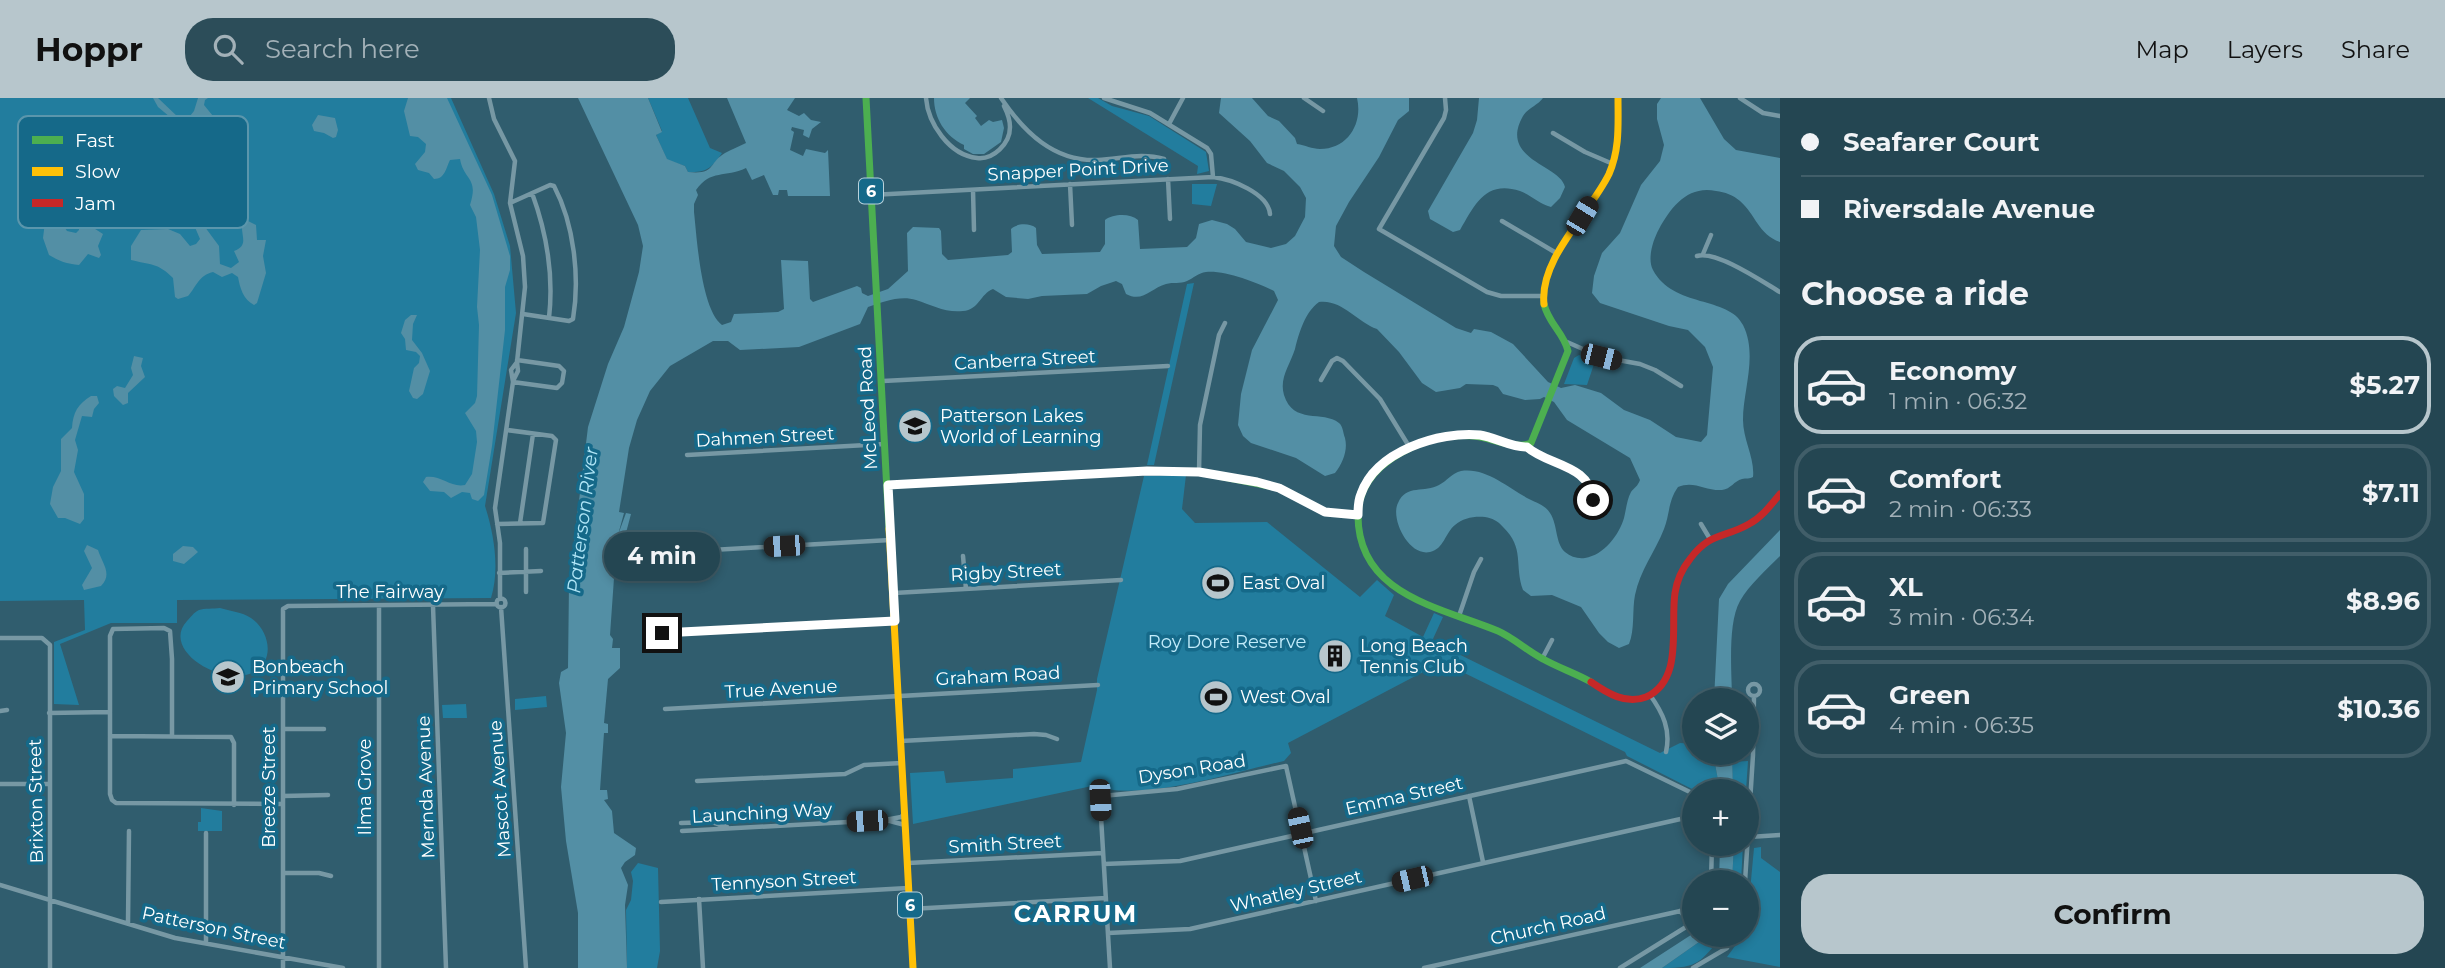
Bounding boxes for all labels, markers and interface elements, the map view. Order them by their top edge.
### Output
search box [185,18,675,81]
text: Hoppr [35,29,143,69]
icon: search [209,30,247,68]
text: Search here [265,33,420,65]
text: Map [2135,35,2189,64]
text: Layers [2227,35,2303,64]
text: Share [2341,35,2410,64]
legend [18,116,248,228]
text: Seafarer Court [1843,126,2040,158]
text: Fast [75,129,115,152]
street label: Snapper Point Drive [987,154,1169,186]
text: Slow [75,160,120,183]
road number: 6 [859,178,883,204]
text: Jam [74,192,116,215]
car [1563,193,1602,239]
text: Riversdale Avenue [1843,193,2095,225]
text: Choose a ride [1801,274,2029,313]
car [1579,342,1624,372]
street label: Canberra Street [954,345,1096,375]
street label: McLeod Road [854,346,882,470]
icon: car [1805,354,1868,417]
text: Economy [1889,355,2016,387]
text: $5.27 [2349,369,2420,401]
text: 1 min · 06:32 [1889,387,2027,415]
place label: Patterson Lakes World of Learning [940,405,1102,448]
school or university icon: Patterson Lakes World of Learning [896,407,934,445]
street label: Dahmen Street [695,422,835,452]
water label: Patterson River [562,445,603,594]
icon: car [1805,462,1868,525]
text: Comfort [1889,463,2001,495]
text: $7.11 [2362,477,2420,509]
route start [1577,484,1609,516]
text: 2 min · 06:33 [1889,495,2032,523]
callout: 4 min [604,532,720,580]
car [763,534,806,558]
text: 4 min [627,542,697,570]
street label: Rigby Street [950,558,1062,586]
sports icon: East Oval [1199,564,1237,602]
icon: car [1805,570,1868,633]
text: XL [1889,571,1923,603]
place label: East Oval [1242,572,1325,594]
street label: The Fairway [336,581,444,603]
text: $8.96 [2346,585,2420,617]
text: 3 min · 06:34 [1889,603,2034,631]
route end [646,617,678,649]
park label: Roy Dore Reserve [1148,631,1306,653]
place label: Long Beach Tennis Club [1360,635,1468,678]
building icon: Long Beach Tennis Club [1316,637,1354,675]
place label: Bonbeach Primary School [252,656,388,699]
school or university icon: Bonbeach Primary School [209,658,247,696]
street label: Graham Road [935,662,1061,690]
street label: True Avenue [724,675,838,703]
sports icon: West Oval [1197,678,1235,716]
icon: car [1805,678,1868,741]
text: Green [1889,679,1971,711]
place label: West Oval [1240,686,1331,708]
map controls [1682,688,1759,947]
button: layers [1682,688,1759,765]
text: $10.36 [2337,693,2420,725]
text: 4 min · 06:35 [1889,711,2034,739]
street label: Mernda Avenue [413,715,439,859]
street label: Mascot Avenue [484,719,516,859]
street label: Breeze Street [258,726,280,848]
street label: Brixton Street [24,738,48,864]
street label: Ilma Grove [354,738,376,836]
street label: Dyson Road [1137,750,1247,788]
street label: Emma Street [1343,772,1465,820]
car [1089,778,1112,822]
button: + [1682,779,1759,856]
street label: Launching Way [691,798,833,828]
car [1286,805,1315,851]
car [846,809,889,833]
street label: Smith Street [948,830,1062,858]
car [1390,864,1435,894]
street label: Whatley Street [1228,865,1364,917]
street label: Tennyson Street [711,866,857,896]
button: − [1682,870,1759,947]
button: Confirm [1801,874,2424,954]
road number: 6 [898,892,922,918]
district label: CARRUM [1014,899,1138,928]
street label: Patterson Street [140,902,288,954]
street label: Church Road [1488,902,1608,950]

